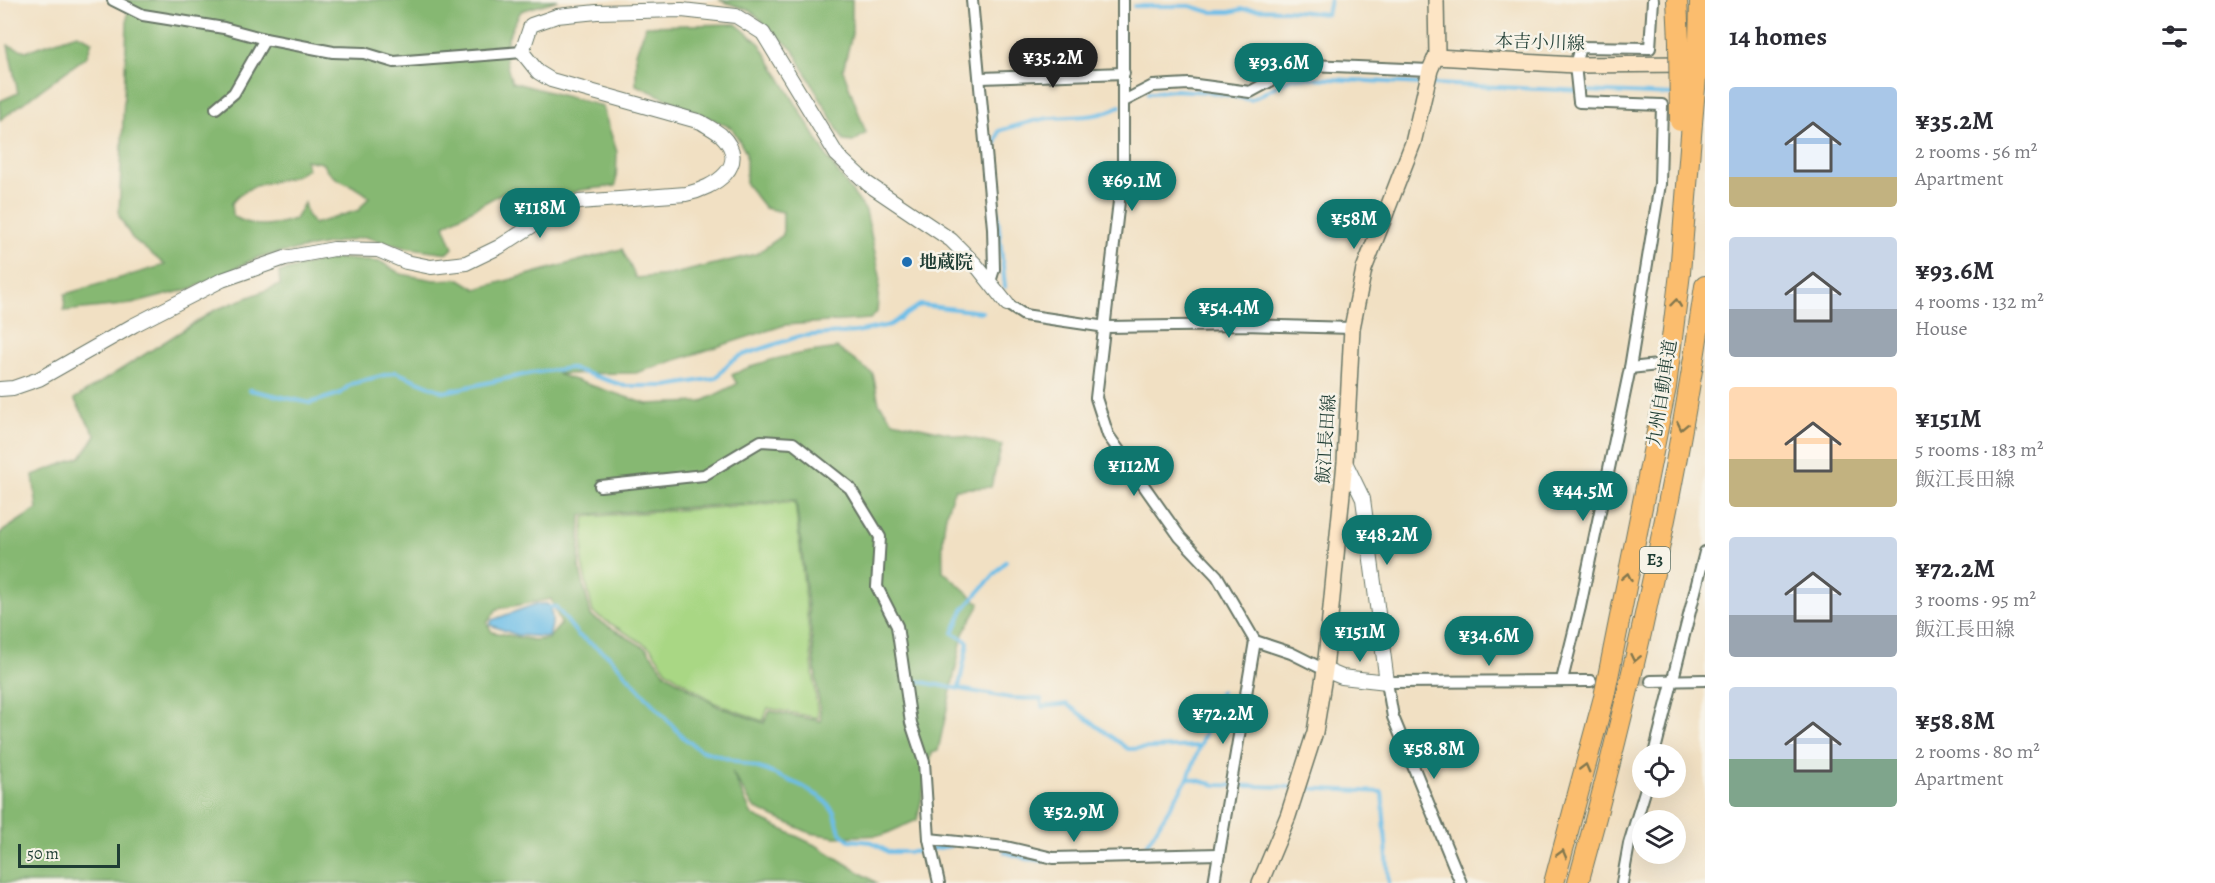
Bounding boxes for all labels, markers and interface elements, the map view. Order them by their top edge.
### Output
text: 14 homes [1729,19,1827,54]
icon: filters [2158,20,2191,53]
street label: 本吉小川線 [1495,28,1585,56]
pin: ¥35.2M [1004,38,1102,89]
pin: ¥93.6M [1230,43,1328,94]
text: ¥35.2M [1023,44,1083,71]
text: ¥93.6M [1249,49,1310,76]
text: ¥35.2M [1915,103,1994,138]
icon: home [1777,111,1849,183]
text: 2 rooms · 56 m² [1915,138,2037,165]
pin: ¥69.1M [1083,161,1181,212]
text: Apartment [1915,165,2004,192]
text: ¥69.1M [1102,167,1162,194]
pin: ¥118M [498,188,582,239]
text: ¥118M [514,194,566,221]
pin: ¥58M [1318,199,1390,250]
text: ¥58M [1331,205,1377,232]
place label: 地蔵院 [919,250,973,274]
text: ¥93.6M [1915,253,1994,288]
marker: 地蔵院 [900,255,914,269]
icon: home [1777,261,1849,333]
pin: ¥54.4M [1180,288,1278,339]
text: 4 rooms · 132 m² [1915,288,2044,315]
text: ¥54.4M [1198,294,1260,321]
one-way arrow [1669,298,1682,308]
text: House [1915,315,1967,342]
street label: 九州自動車道 [1642,338,1682,448]
street label: 飯江長田線 [1311,393,1341,485]
text: ¥151M [1915,401,1982,436]
icon: home [1777,411,1849,483]
one-way arrow [1677,421,1690,431]
text: 5 rooms · 183 m² [1915,436,2044,463]
pin: ¥112M [1092,446,1176,497]
text: ¥112M [1108,452,1160,479]
text: 飯江長田線 [1915,466,2015,493]
pin: ¥44.5M [1534,471,1632,522]
text: ¥44.5M [1552,477,1614,504]
pin: ¥48.2M [1338,515,1436,566]
text: ¥48.2M [1356,521,1418,548]
road number: E3 [1640,547,1670,573]
text: ¥72.2M [1915,551,1995,586]
icon: home [1777,561,1849,633]
one-way arrow [1620,573,1633,583]
text: 3 rooms · 95 m² [1915,586,2036,613]
pin: ¥151M [1318,612,1402,663]
pin: ¥34.6M [1440,616,1538,667]
text: 飯江長田線 [1915,616,2015,643]
text: ¥151M [1334,618,1386,645]
text: ¥34.6M [1458,622,1520,649]
one-way arrow [1629,653,1642,663]
pin: ¥72.2M [1174,694,1272,745]
text: ¥72.2M [1192,700,1254,727]
text: ¥58.8M [1915,703,1995,738]
icon: home [1777,711,1849,783]
pin: ¥58.8M [1385,729,1483,780]
text: ¥58.8M [1403,735,1465,762]
text: 2 rooms · 80 m² [1915,738,2040,765]
map controls [1632,744,1686,864]
button: locate [1632,744,1686,798]
one-way arrow [1577,763,1590,773]
text: Apartment [1915,765,2004,792]
pin: ¥52.9M [1025,792,1123,843]
text: ¥52.9M [1043,798,1105,825]
button: layers [1632,810,1686,864]
scale bar [18,841,120,868]
text: 50 m [27,843,59,865]
one-way arrow [1555,849,1567,859]

